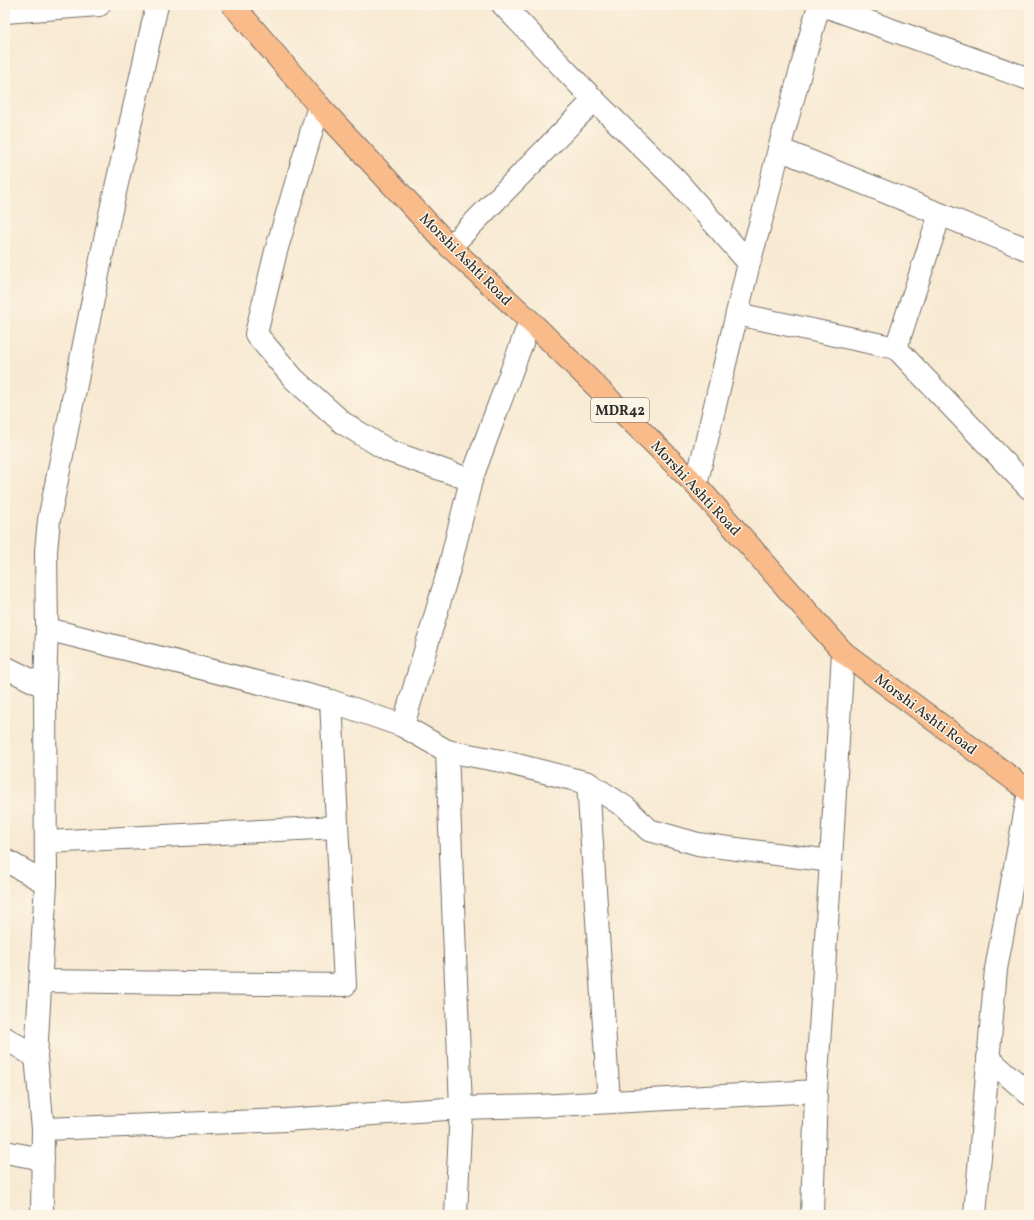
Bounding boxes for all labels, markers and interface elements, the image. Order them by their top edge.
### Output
street label: Morshi Ashti Road [414,209,516,311]
road number: MDR42 [591,398,649,422]
street label: Morshi Ashti Road [645,437,745,541]
street label: Morshi Ashti Road [870,670,981,761]

